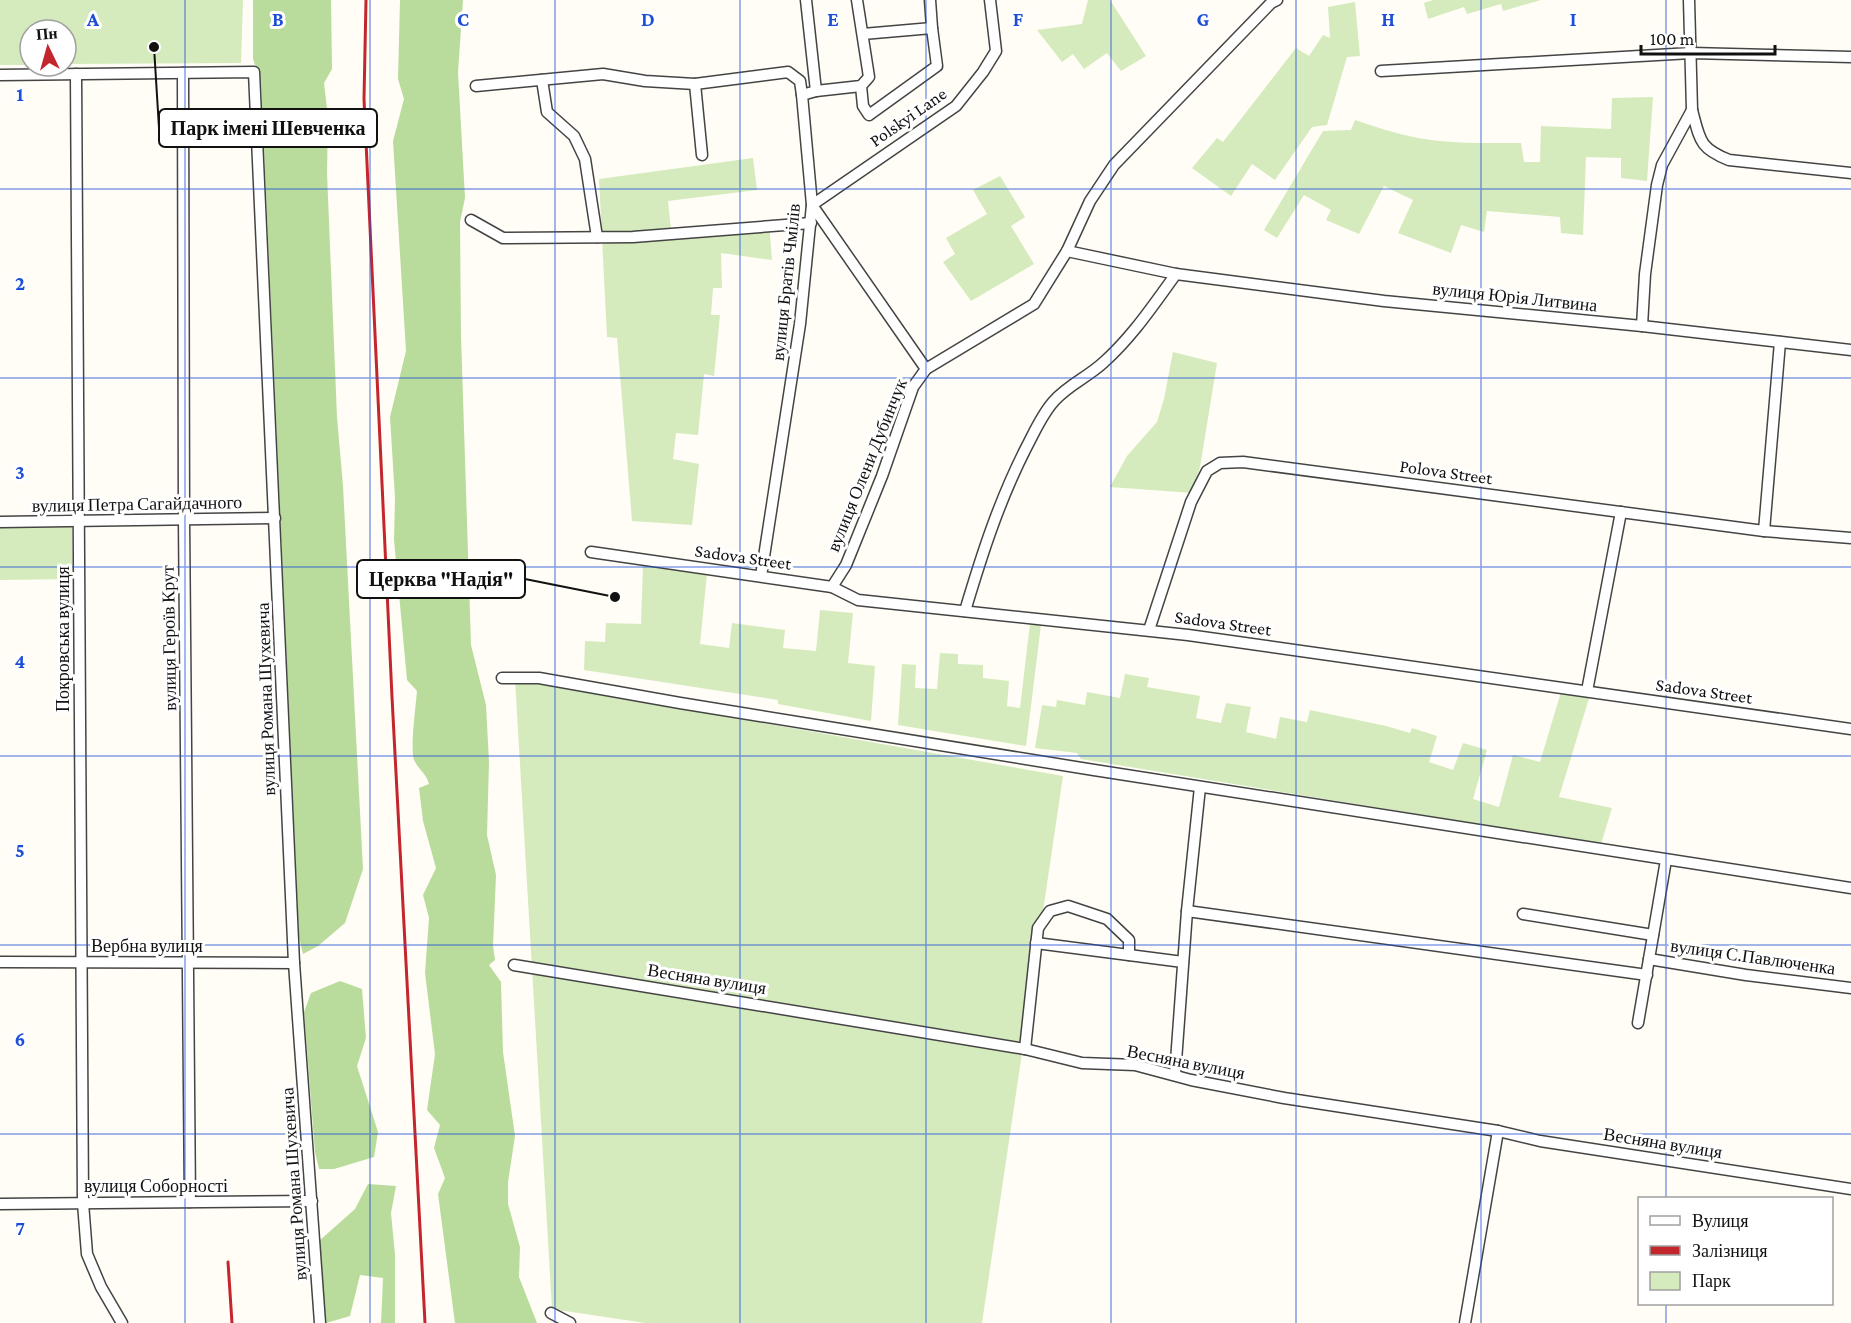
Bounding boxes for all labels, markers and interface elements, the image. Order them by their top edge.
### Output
text: A [86,8,100,30]
text: B [272,8,284,30]
text: C [457,8,469,30]
text: D [641,8,655,30]
text: E [827,8,839,30]
text: F [1013,8,1024,30]
text: G [1197,8,1210,30]
text: H [1381,8,1395,30]
text: I [1570,8,1577,30]
north arrow [18,18,78,78]
scale bar [1641,18,1774,56]
text: Пн [35,24,58,43]
text: 100 m [1650,29,1695,49]
text: 1 [16,83,24,105]
street label: Polskyi Lane [866,83,950,151]
callout: Парк імені Шевченка [159,109,377,147]
text: Парк імені Шевченка [171,117,365,140]
street label: вулиця Братів Чмілів [768,202,804,362]
text: 2 [15,272,25,294]
street label: вулиця Юрія Литвина [1432,278,1598,316]
street label: вулиця Олени Дубинчук [823,375,911,554]
street label: Polova Street [1398,456,1495,489]
text: 3 [15,461,25,483]
street label: вулиця Петра Сагайдачного [32,492,242,516]
street label: Sadova Street [693,540,794,574]
callout: Церква "Надія" [357,560,525,598]
street label: вулиця Героїв Крут [158,565,180,711]
street label: Покровська вулиця [53,566,73,712]
text: Церква "Надія" [369,568,513,591]
street label: вулиця Романа Шухевича [253,602,279,796]
street label: Sadova Street [1173,606,1274,640]
text: 4 [15,650,26,672]
street label: Sadova Street [1654,674,1755,708]
text: 5 [15,839,25,861]
street label: Вербна вулиця [91,936,203,956]
street label: вулиця С.Павлюченка [1669,936,1837,978]
street label: Весняна вулиця [646,960,768,998]
text: 6 [15,1028,25,1050]
street label: Весняна вулиця [1125,1041,1247,1083]
street label: вулиця Романа Шухевича [277,1087,311,1281]
street label: Весняна вулиця [1602,1124,1724,1162]
street label: вулиця Соборності [84,1176,228,1196]
legend [1638,1197,1833,1305]
text: Вулиця [1692,1211,1749,1231]
text: 7 [15,1217,25,1239]
text: Залізниця [1692,1241,1767,1261]
text: Парк [1692,1271,1731,1291]

